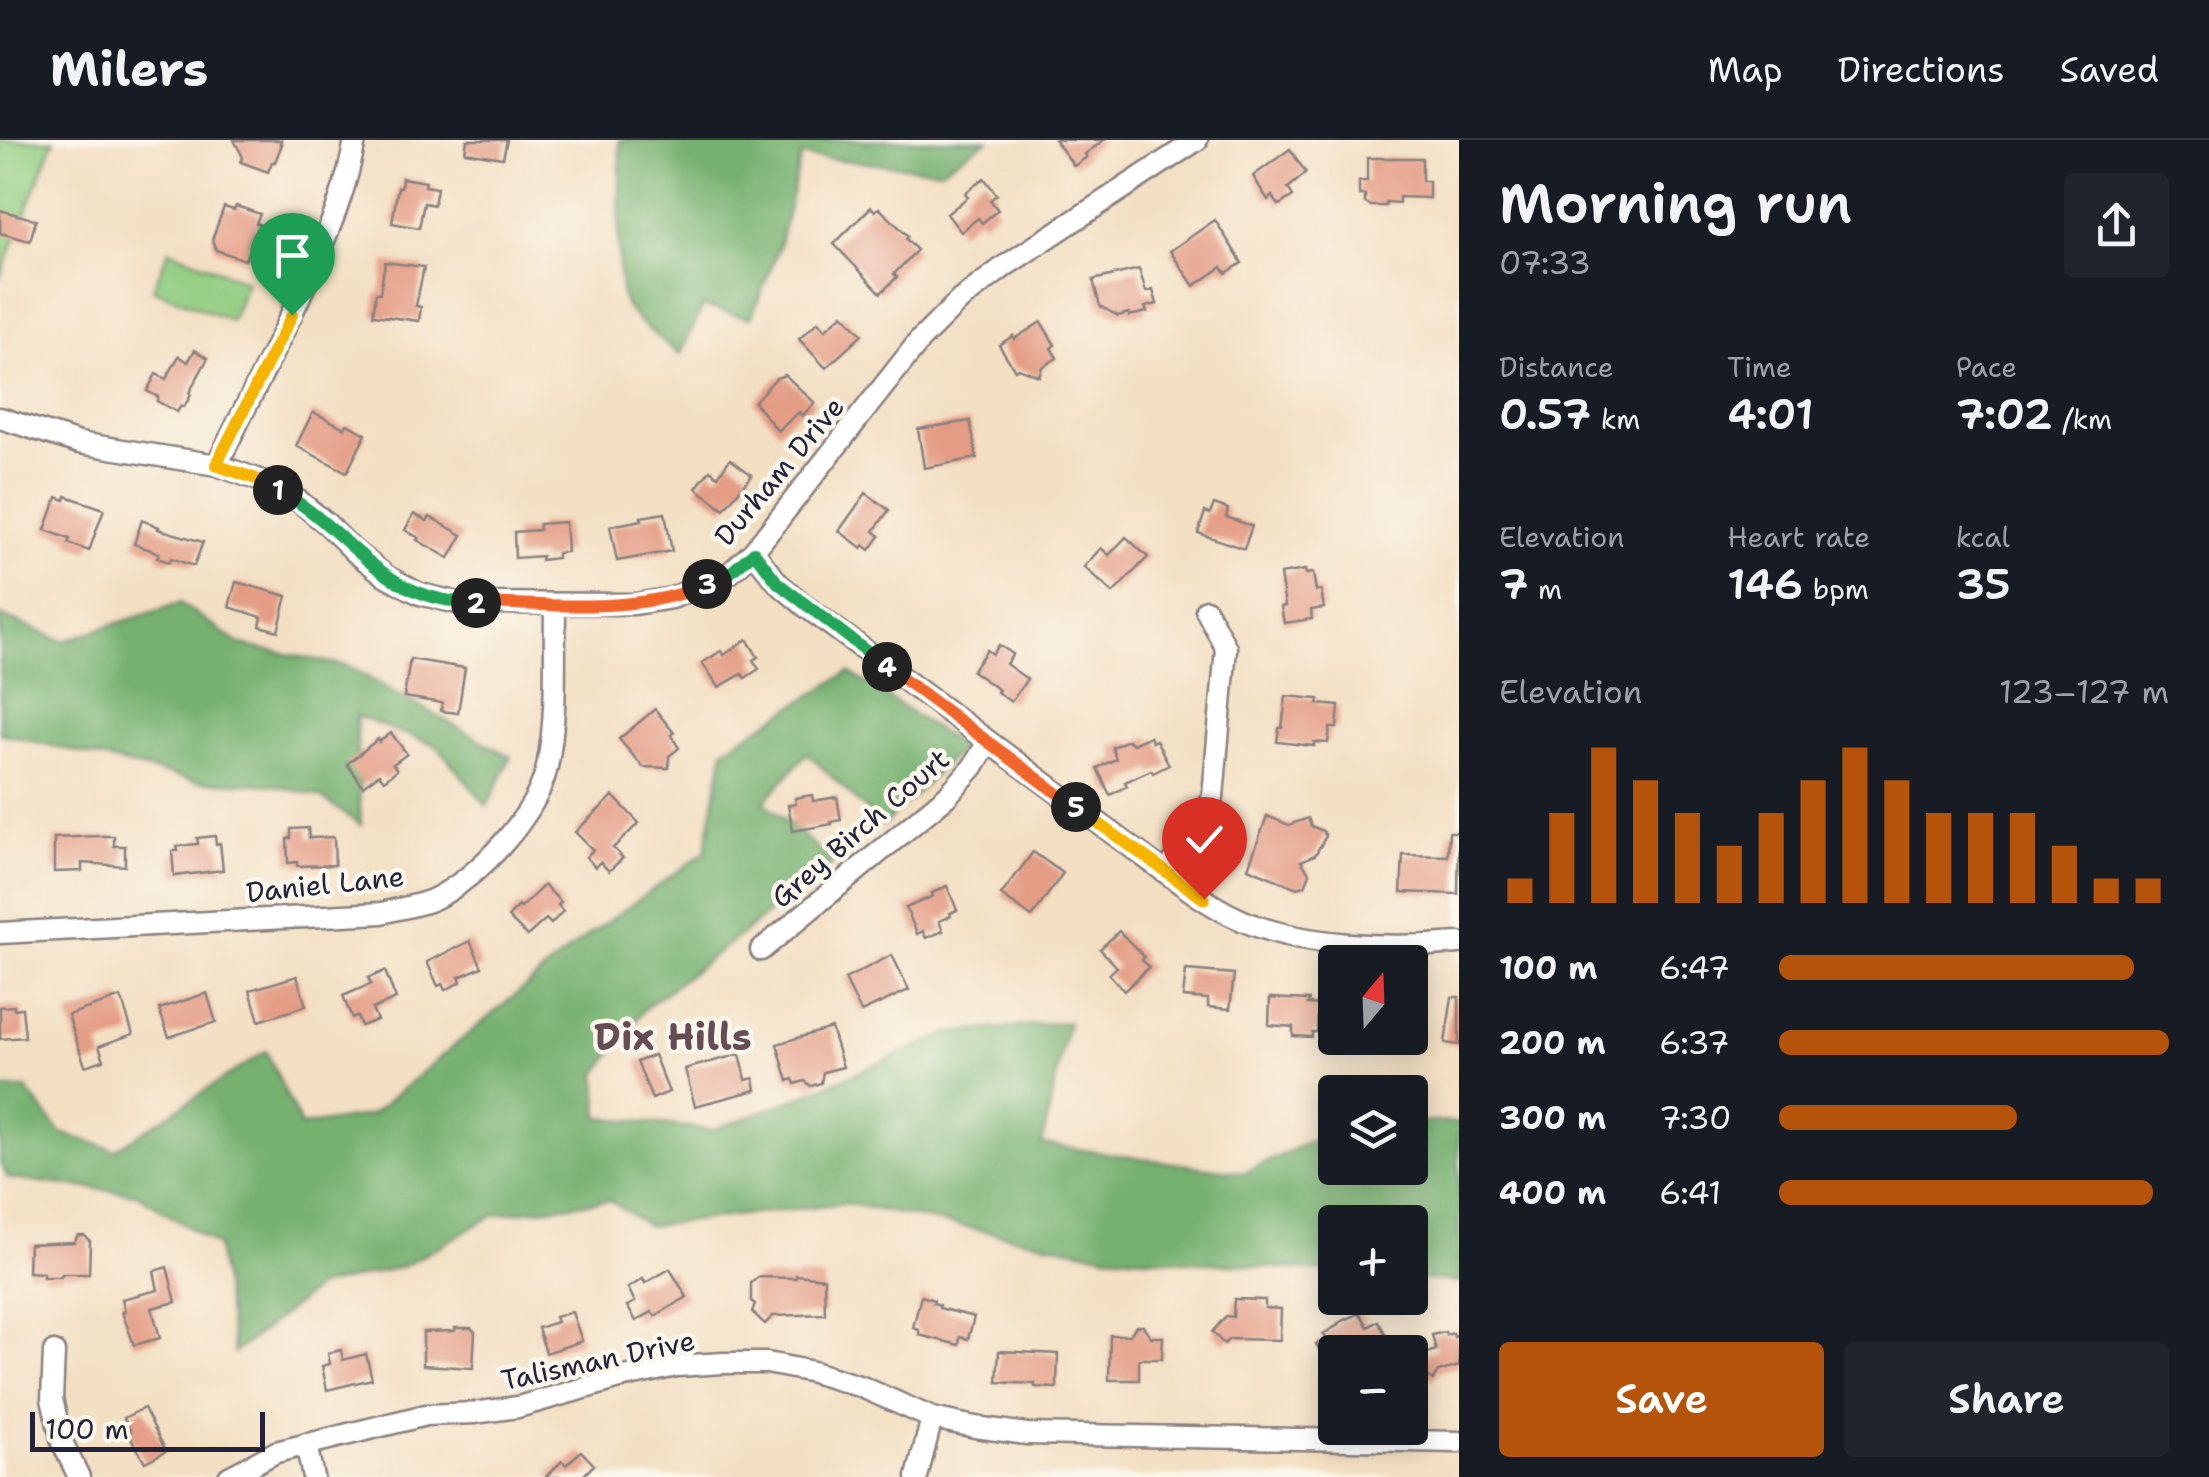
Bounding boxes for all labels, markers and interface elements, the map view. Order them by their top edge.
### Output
text: Milers [50,37,208,101]
text: Map [1708,46,1783,93]
text: Directions [1838,46,2005,93]
text: Saved [2060,46,2159,93]
text: Morning run [1499,166,1852,240]
button: share [2064,173,2169,278]
pin [250,213,335,316]
icon: arrive [265,228,320,283]
text: 07:33 [1499,241,1591,284]
text: Distance [1499,348,1614,386]
text: Time [1727,348,1792,386]
text: Pace [1956,348,2017,386]
text: 0.57 [1499,386,1591,442]
text: 4:01 [1727,386,1814,442]
text: 7:02 [1956,386,2053,442]
street label: Durham Drive [705,388,853,554]
text: km [1591,400,1640,438]
text: /km [2053,400,2112,438]
pin: 1 [253,465,303,515]
text: 1 [272,471,284,509]
text: Elevation [1499,518,1624,556]
text: Heart rate [1727,518,1870,556]
text: kcal [1956,518,2010,556]
text: 7 [1499,556,1528,612]
text: 146 [1727,556,1803,612]
text: 35 [1956,556,2011,612]
pin: 3 [682,559,732,609]
text: 3 [697,565,717,603]
text: m [1528,570,1562,608]
text: bpm [1803,570,1869,608]
pin: 2 [451,578,501,628]
text: 2 [466,584,486,622]
pin: 4 [862,642,912,692]
text: 4 [877,648,897,686]
text: Elevation [1499,670,1642,713]
text: 123–127 m [1999,670,2169,713]
street label: Grey Birch Court [763,740,957,916]
pin: 5 [1051,782,1101,832]
text: 5 [1067,788,1085,826]
pin [1162,797,1247,900]
icon: check [1177,812,1232,867]
street label: Daniel Lane [244,857,406,911]
north arrow [1318,945,1428,1055]
map controls [1318,945,1428,1445]
text: 100 m [1499,946,1598,989]
text: 6:47 [1659,946,1730,989]
district label: Dix Hills [594,1011,752,1062]
text: 200 m [1499,1021,1606,1064]
text: 6:37 [1659,1021,1729,1064]
button: layers [1318,1075,1428,1185]
text: 300 m [1499,1096,1606,1139]
text: 7:30 [1659,1096,1732,1139]
text: 400 m [1499,1171,1606,1214]
text: 6:41 [1659,1171,1721,1214]
button: + [1318,1205,1428,1315]
street label: Talisman Drive [498,1321,698,1399]
button: − [1318,1335,1428,1445]
button: Save [1499,1342,1824,1457]
button: Share [1844,1342,2169,1457]
scale bar [30,1407,265,1452]
text: 100 m [45,1410,129,1448]

